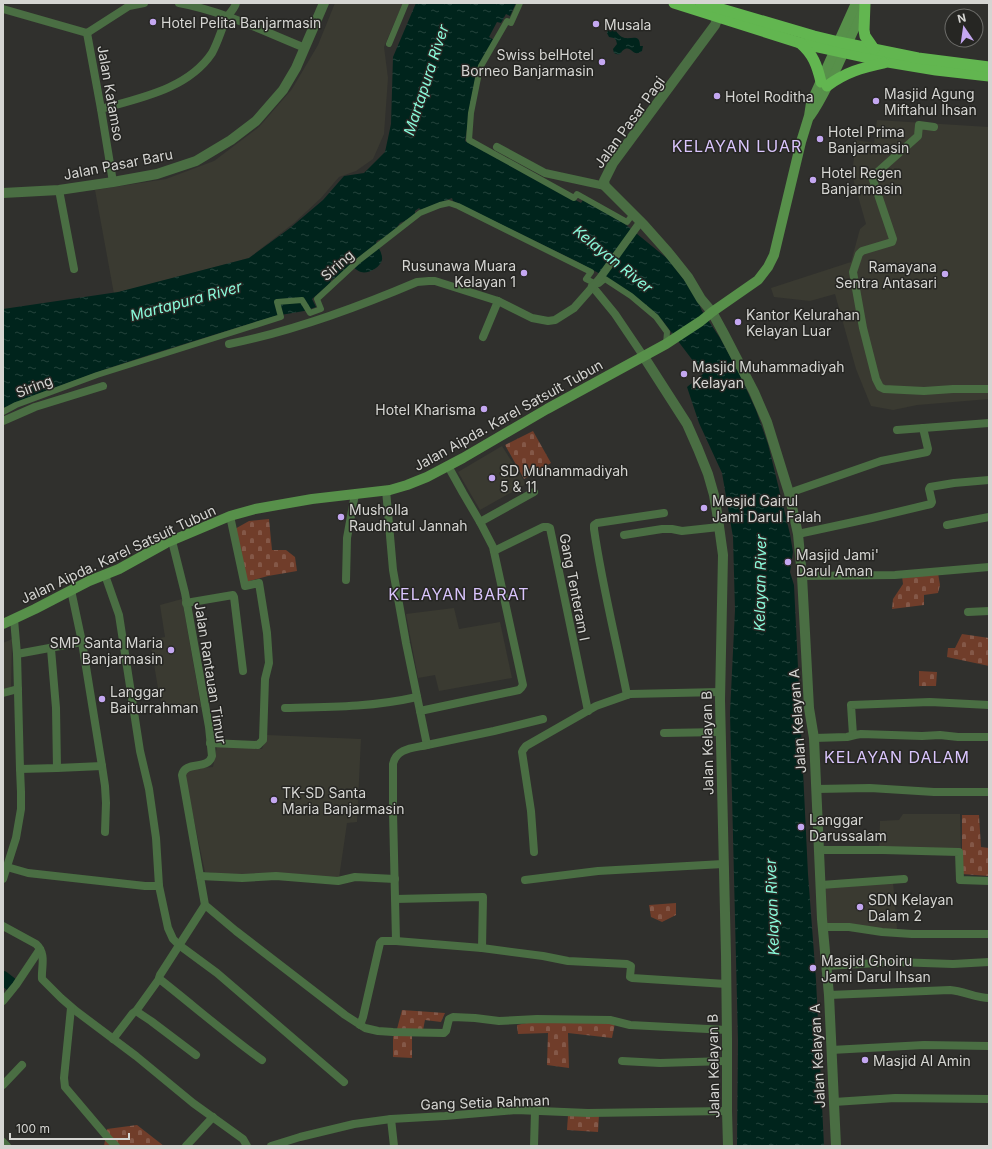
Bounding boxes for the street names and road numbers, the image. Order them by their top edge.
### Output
street label: Jalan Katamso [94,44,128,142]
street label: Jalan Pasar Pagi [590,73,668,171]
street label: Jalan Pasar Baru [62,145,174,183]
street label: Siring [317,246,357,284]
street label: Jalan Aipda. Karel Satsuit Tubun [411,356,605,474]
street label: Siring [13,371,55,401]
street label: Jalan Aipda. Karel Satsuit Tubun [18,501,218,607]
street label: Gang Tenteram I [556,532,594,642]
street label: Jalan Rantauan Timur [191,601,231,745]
street label: Jalan Kelayan A [785,668,809,774]
street label: Jalan Kelayan B [698,691,716,795]
street label: Jalan Kelayan A [806,1003,828,1109]
street label: Jalan Kelayan B [704,1014,722,1118]
street label: Gang Setia Rahman [420,1091,550,1113]

